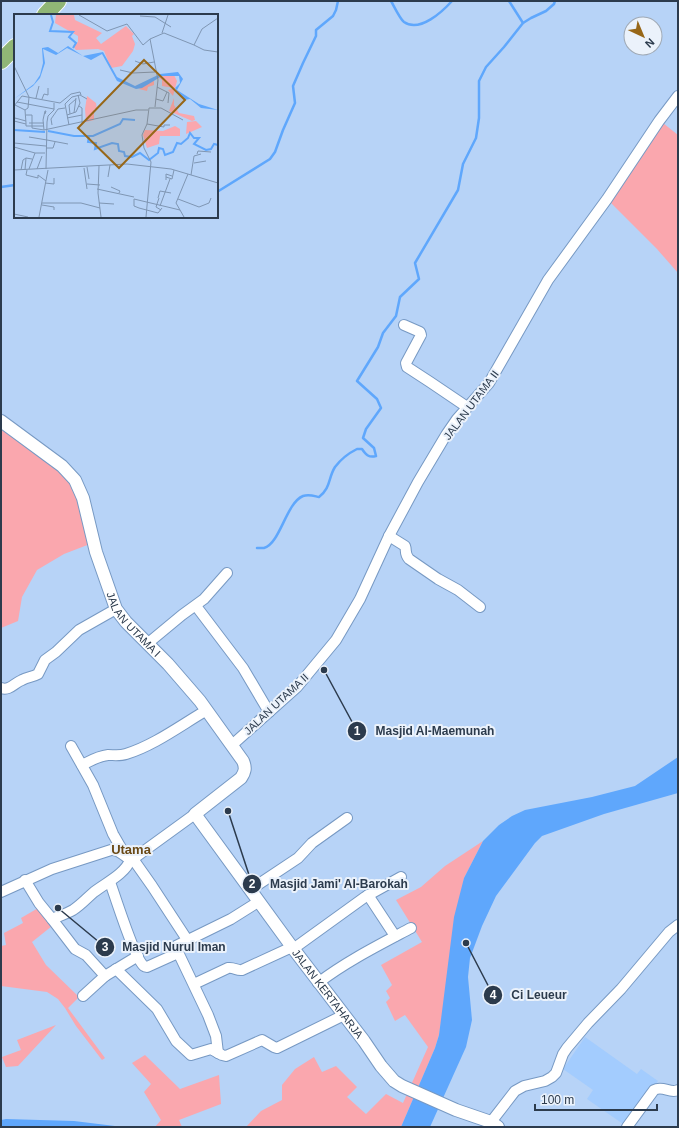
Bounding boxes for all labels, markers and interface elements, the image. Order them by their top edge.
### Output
inset map [14,14,218,218]
north arrow [623,16,663,56]
text: N [643,36,657,50]
street label: JALAN UTAMA II [441,368,501,442]
street label: JALAN UTAMA I [104,590,163,659]
street label: JALAN UTAMA II [241,671,311,737]
callout: Masjid Al-Maemunah [347,719,503,743]
text: 1 [354,724,361,738]
text: Masjid Al-Maemunah [376,724,494,738]
district label: Utama [111,842,152,857]
callout: Masjid Jami' Al-Barokah [242,872,416,896]
text: 2 [249,877,256,891]
text: Masjid Jami' Al-Barokah [270,877,408,891]
callout: Masjid Nurul Iman [95,935,234,959]
text: 3 [102,940,109,954]
text: Masjid Nurul Iman [122,940,226,954]
street label: JALAN KERTAHARJA [290,947,366,1041]
callout: Ci Leueur [483,983,574,1007]
text: 4 [490,988,497,1002]
text: Ci Leueur [511,988,567,1002]
scale bar [535,1086,657,1112]
text: 100 m [541,1093,574,1107]

